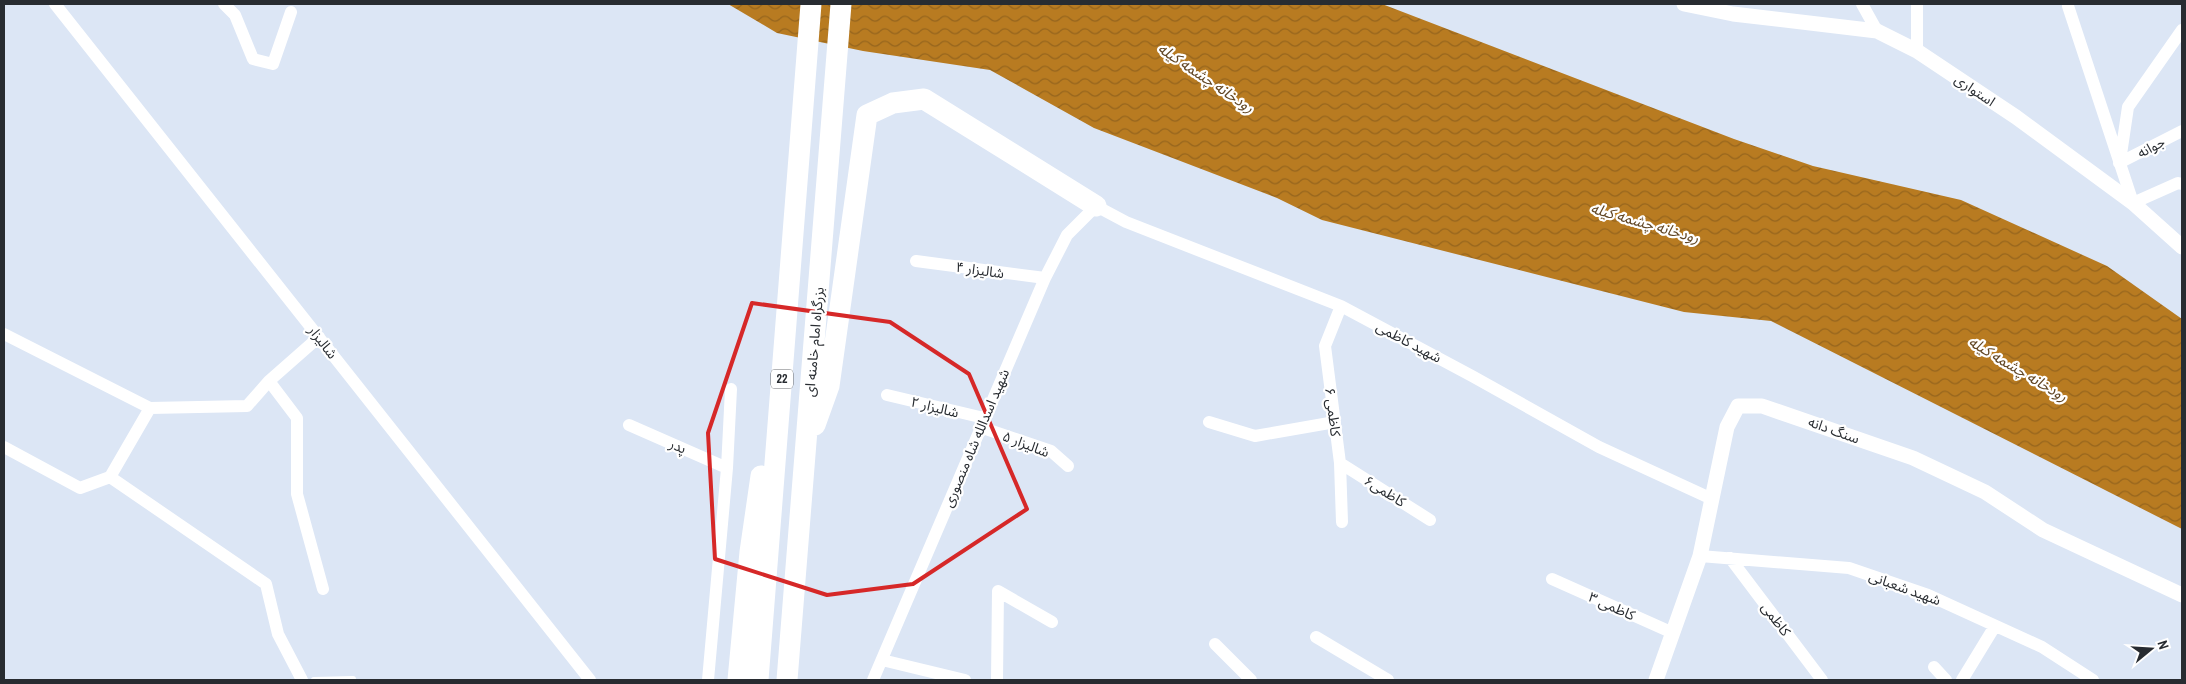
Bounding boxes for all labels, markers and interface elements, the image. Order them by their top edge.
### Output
water label: رودخانه چشمه کیله [1154,38,1259,118]
street label: استواری [1951,70,1999,110]
street label: جوانه [2134,132,2168,162]
water label: رودخانه چشمه کیله [1588,197,1702,248]
street label: شالیزار ۴ [955,258,1005,282]
street label: بزرگراه امام خامنه ای [800,286,830,398]
street label: شهید کاظمی [1373,317,1445,367]
street label: شالیزار [304,321,342,362]
water label: رودخانه چشمه کیله [1965,331,2072,407]
street label: شهید اسدالله شاه منصوری [939,366,1013,510]
road number: 22 [771,369,793,388]
street label: کاظمی ۶ [1321,387,1345,438]
street label: شالیزار ۲ [909,392,961,422]
street label: سنگ دانه [1806,412,1862,448]
street label: شالیزار ۵ [1000,427,1052,461]
street label: پدر [665,434,689,459]
street label: کاظمی۶ [1361,471,1409,511]
street label: شهید شعبانی [1867,567,1943,609]
street label: کاظمی ۳ [1586,588,1638,624]
street label: کاظمی [1757,599,1795,640]
north arrow [2126,624,2176,674]
text: N [2154,638,2173,652]

